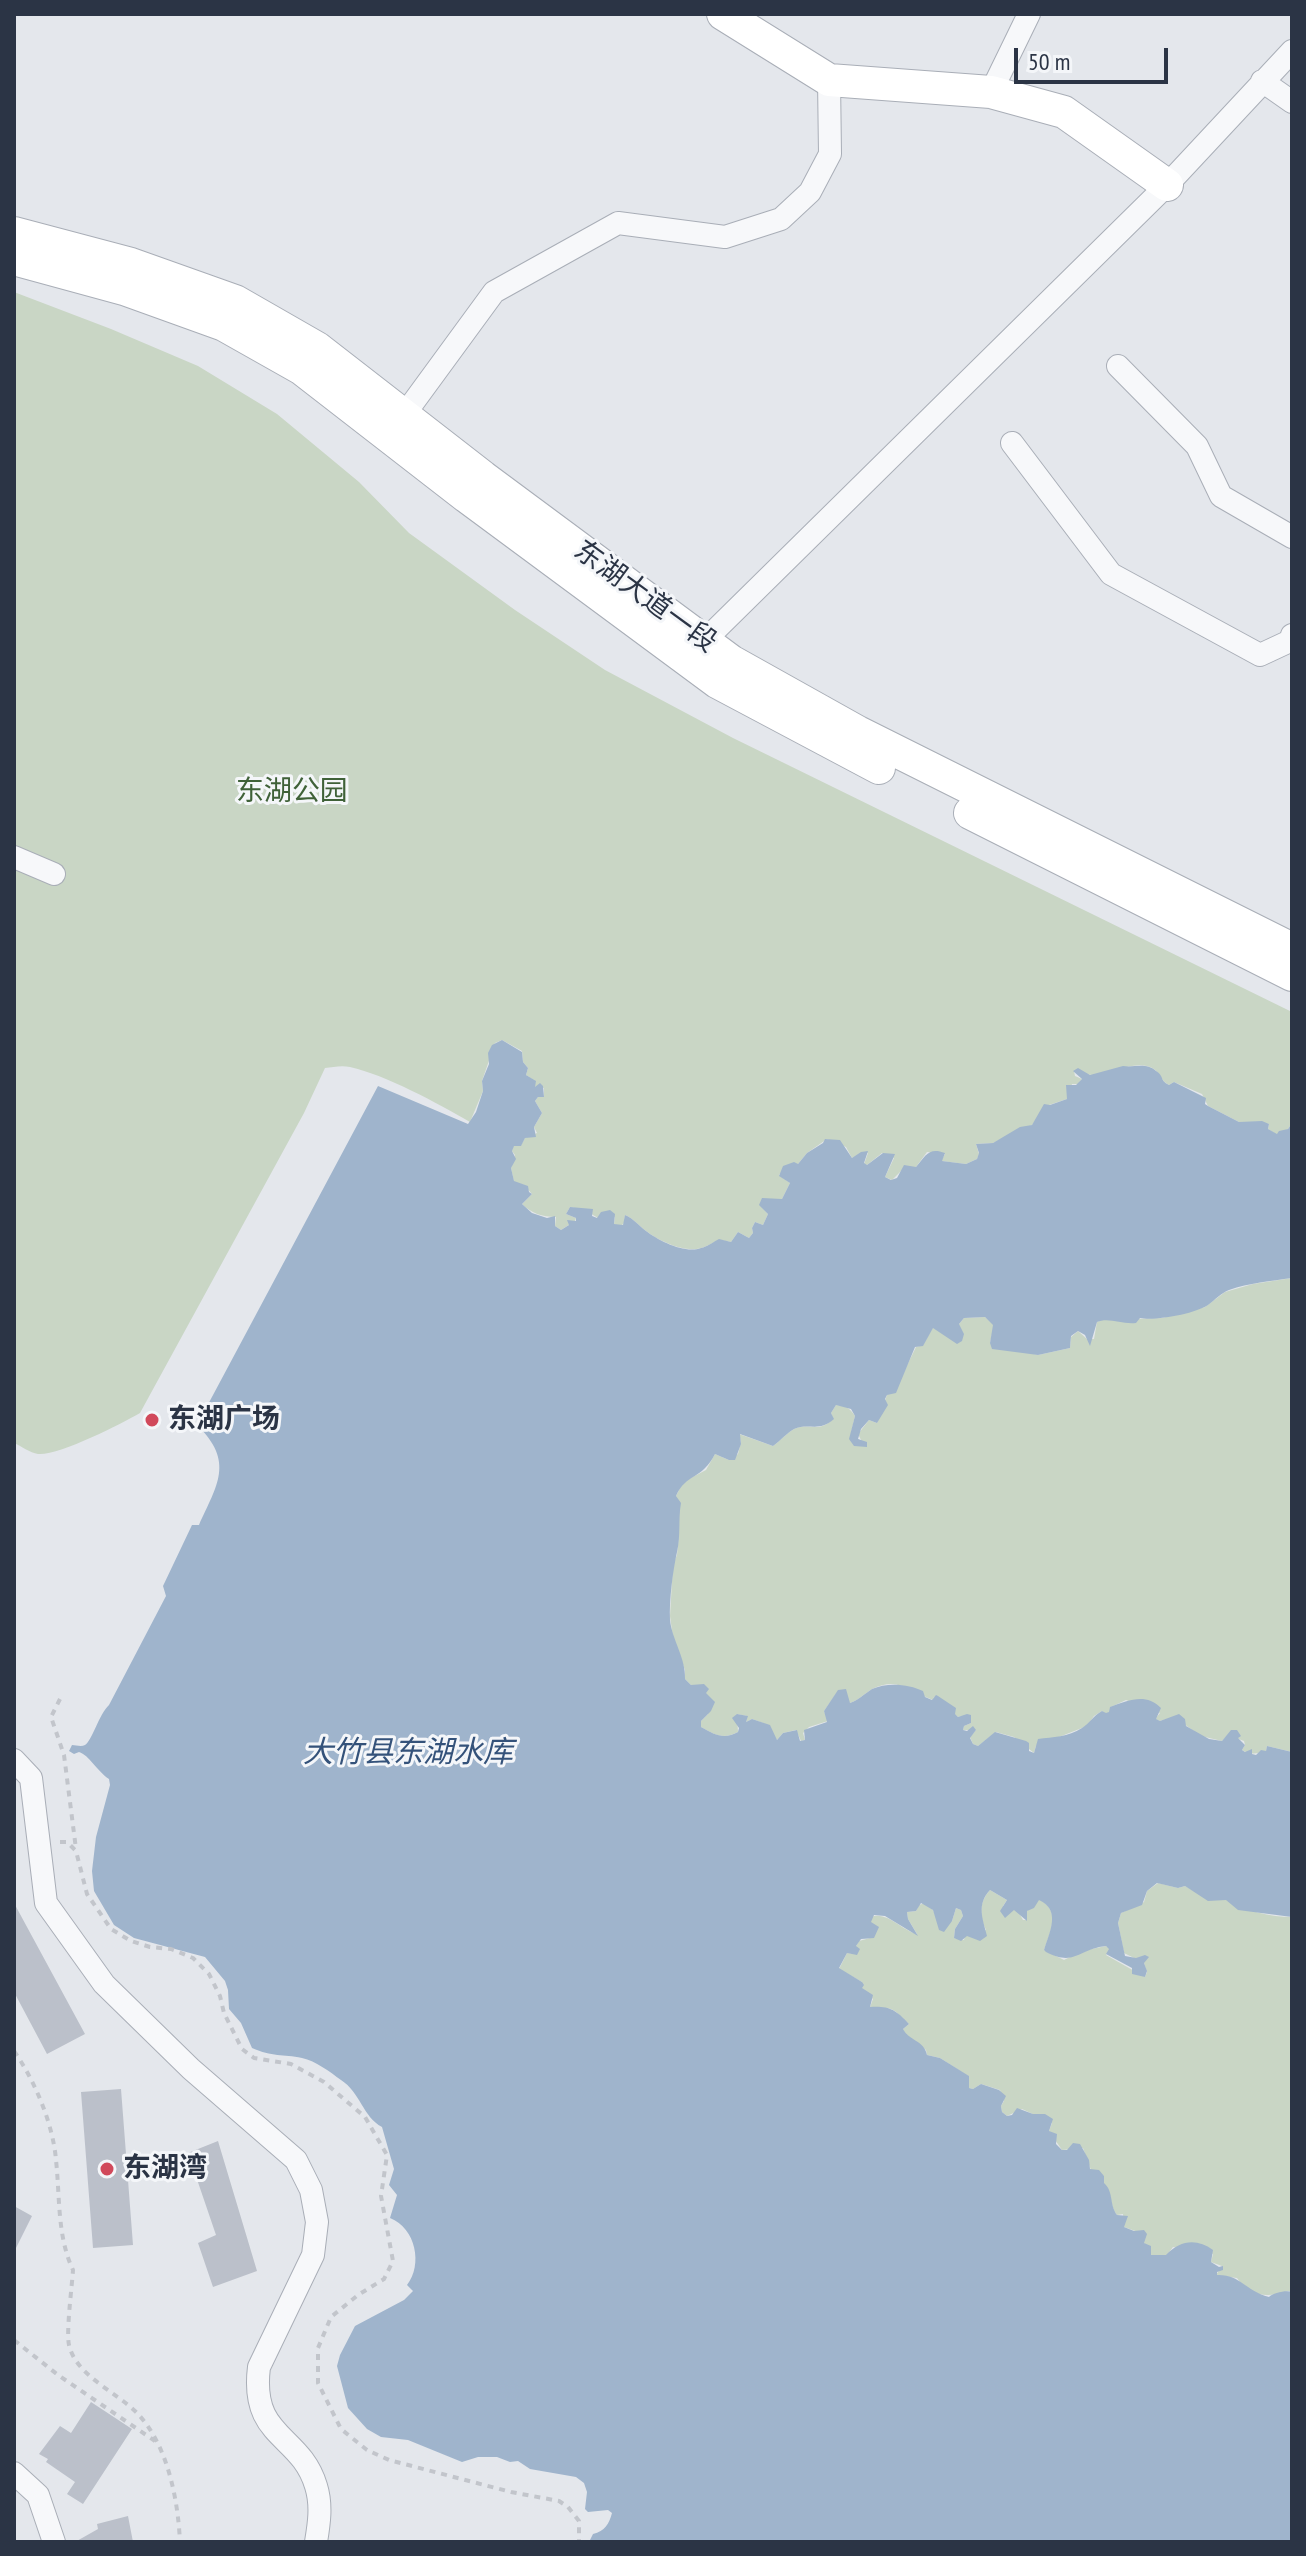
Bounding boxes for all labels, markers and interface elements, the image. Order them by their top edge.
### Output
scale bar [1018,32,1172,82]
text: 50 m [1028,46,1070,77]
street label: 东湖大道一段 [567,534,723,660]
park label: 东湖公园 [236,775,348,809]
place label: 东湖广场 [168,1403,280,1437]
marker: 东湖广场 [143,1411,161,1429]
water label: 大竹县东湖水库 [303,1735,513,1771]
place label: 东湖湾 [123,2152,207,2186]
marker: 东湖湾 [98,2160,116,2178]

